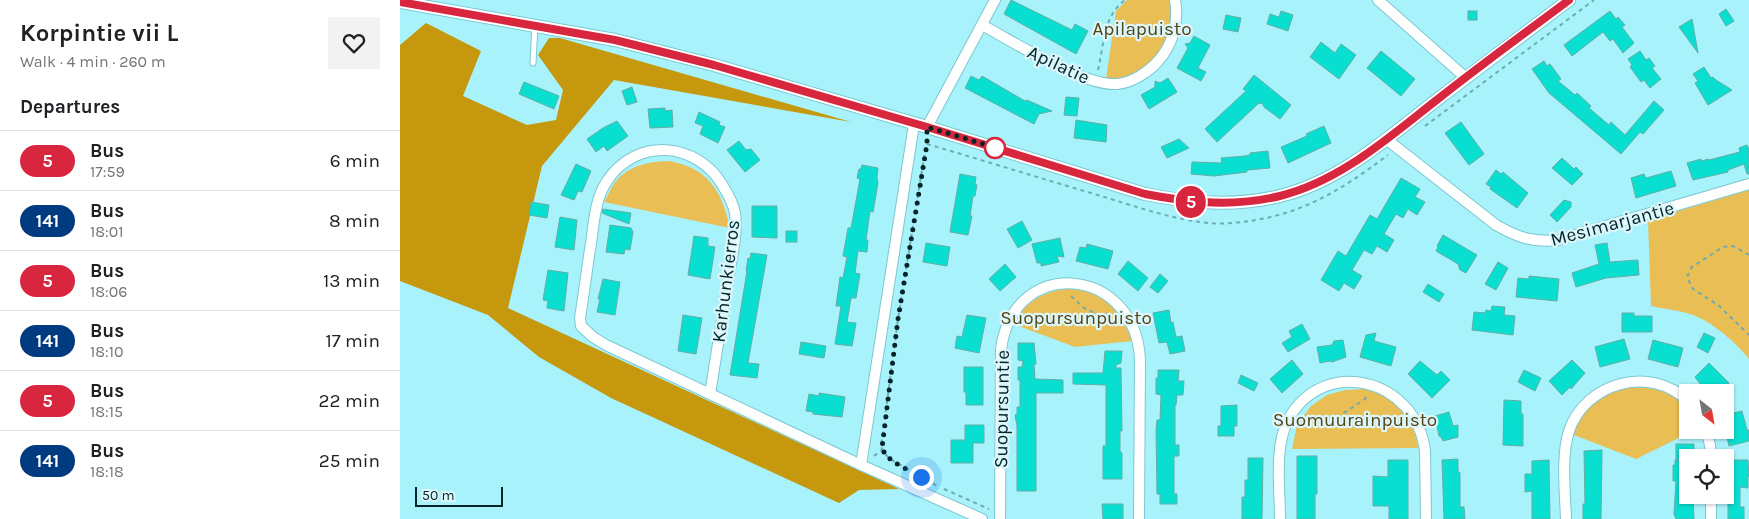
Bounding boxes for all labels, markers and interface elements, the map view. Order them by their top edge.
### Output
button: heart [328,17,380,69]
park label: Apilapuisto [1092,18,1192,40]
text: Korpintie vii L [20,19,178,47]
street label: Apilatie [1024,41,1093,89]
text: Walk · 4 min · 260 m [20,52,166,71]
text: Departures [20,96,120,118]
unlabelled marker [984,137,1006,159]
text: Bus [90,140,124,162]
text: 5 [42,150,53,172]
text: 6 min [330,150,380,172]
text: 17:59 [90,162,125,181]
line badge: 5 [1175,186,1207,218]
text: 5 [1186,191,1196,213]
street label: Mesimarjantie [1548,197,1676,251]
text: Bus [90,200,124,222]
text: 141 [36,210,59,232]
text: 8 min [329,210,380,232]
street label: Karhunkierros [708,218,744,344]
text: 18:01 [90,222,124,241]
text: Bus [90,260,124,282]
text: 5 [42,270,53,292]
text: 13 min [323,270,380,292]
text: 18:06 [90,282,127,301]
park label: Suopursunpuisto [1000,307,1152,329]
text: Bus [90,320,124,342]
text: 141 [36,330,59,352]
text: 17 min [325,330,380,352]
text: 18:10 [90,342,124,361]
street label: Suopursuntie [990,350,1014,468]
text: Bus [90,380,124,402]
north arrow [1679,384,1734,439]
map controls [1679,384,1734,504]
text: 5 [42,390,53,412]
text: 22 min [319,390,380,412]
text: 18:15 [90,402,123,421]
park label: Suomuurainpuisto [1273,409,1437,431]
text: Bus [90,440,124,462]
button: locate [1679,449,1734,504]
text: 141 [36,450,59,472]
text: 25 min [319,450,380,472]
text: 18:18 [90,462,124,481]
your location [909,465,934,490]
scale bar [415,484,502,507]
text: 50 m [422,487,455,504]

